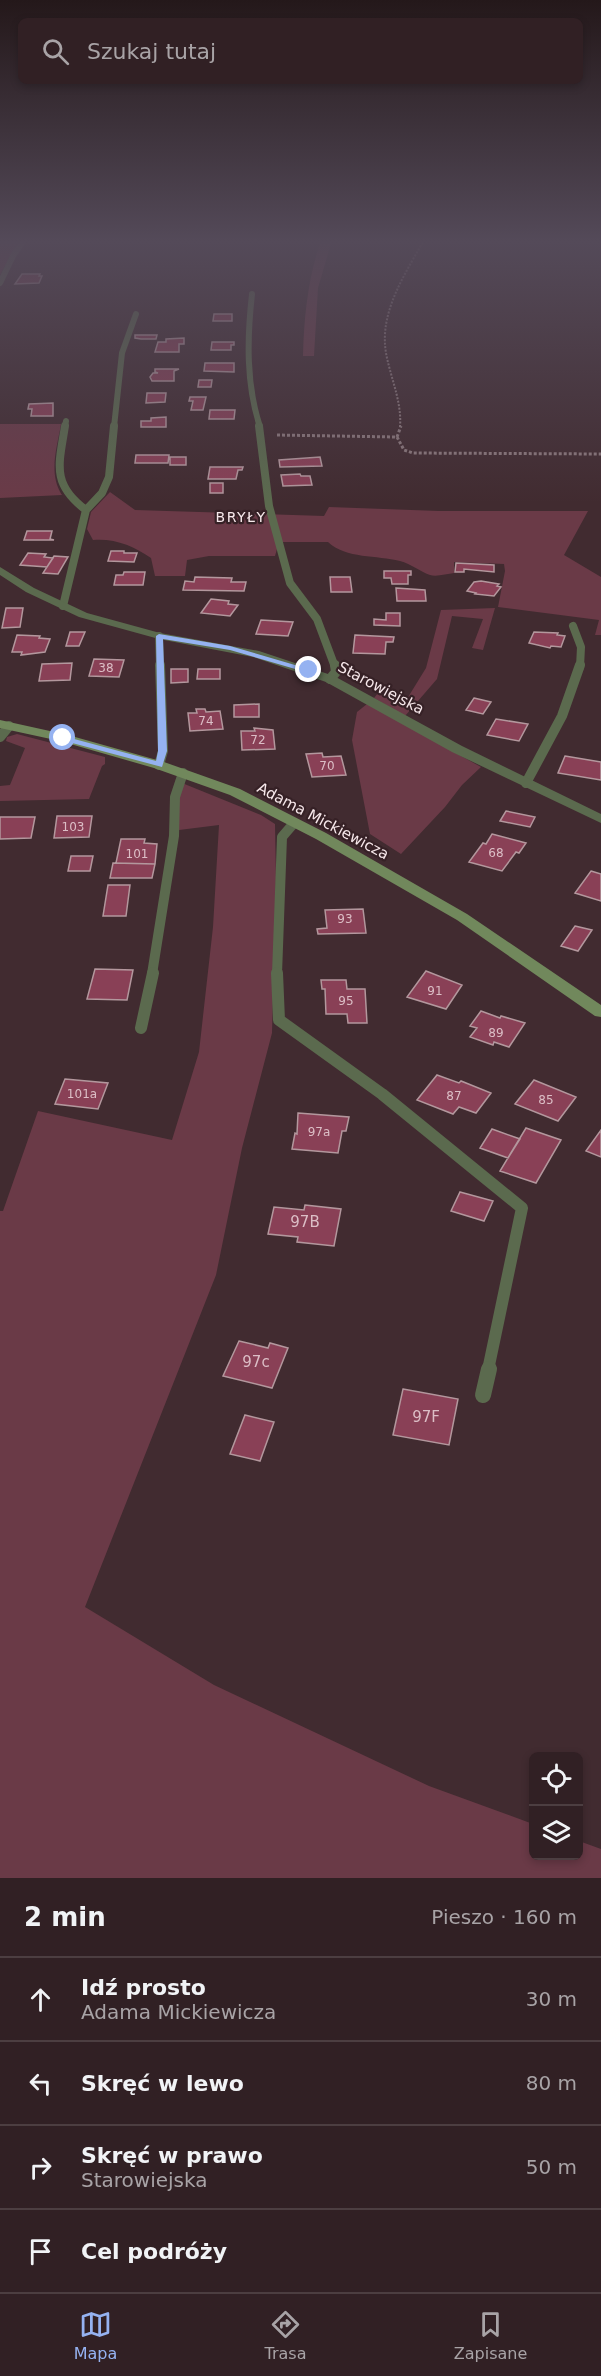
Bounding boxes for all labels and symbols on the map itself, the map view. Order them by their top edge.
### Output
district label: BRYŁY [216,509,266,525]
route end [295,656,321,682]
street label: Starowiejska [335,658,427,718]
house number: 38 [98,661,114,675]
house number: 74 [198,714,214,728]
route start [49,724,75,750]
house number: 72 [250,733,266,747]
house number: 70 [319,759,335,773]
street label: Adama Mickiewicza [254,779,392,863]
house number: 103 [62,820,84,834]
house number: 68 [488,846,504,860]
house number: 101 [126,847,148,861]
house number: 93 [337,912,353,926]
house number: 91 [427,984,443,998]
house number: 95 [338,994,354,1008]
house number: 89 [488,1026,504,1040]
house number: 101a [67,1087,97,1101]
house number: 87 [446,1089,462,1103]
house number: 85 [538,1093,554,1107]
house number: 97a [308,1125,330,1139]
house number: 97B [290,1213,320,1231]
house number: 97c [242,1353,270,1371]
house number: 97F [412,1408,440,1426]

